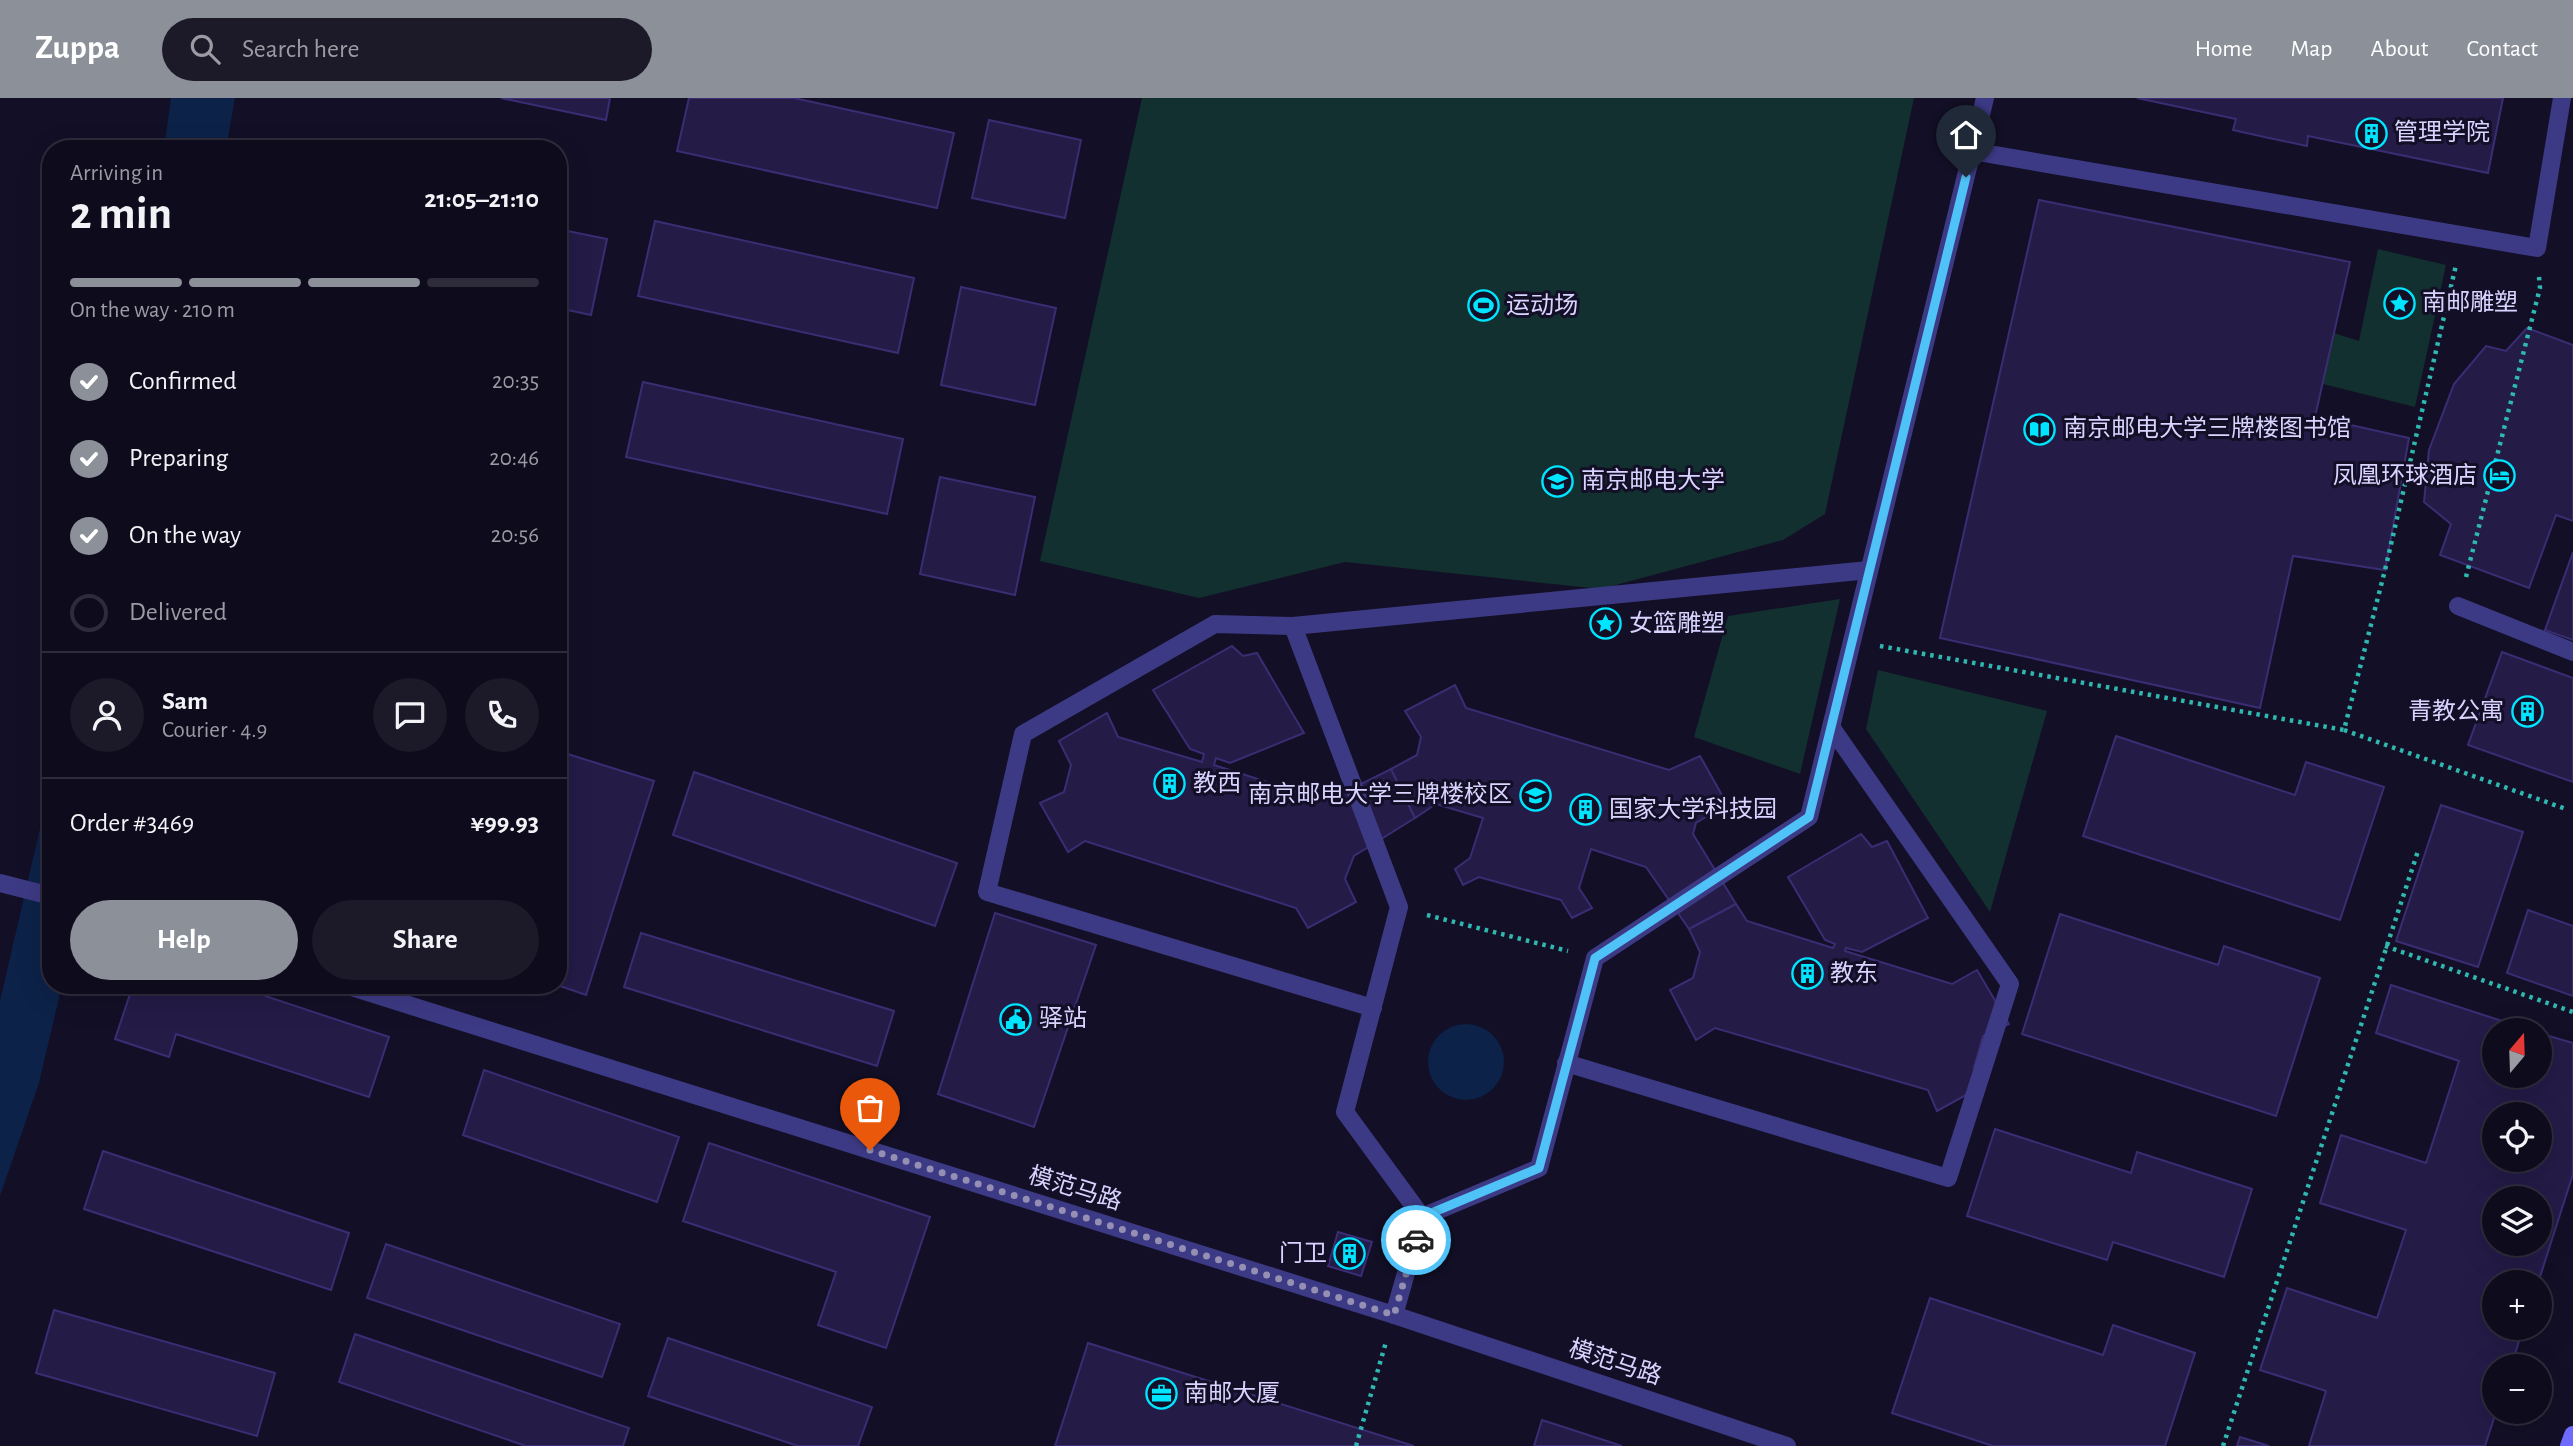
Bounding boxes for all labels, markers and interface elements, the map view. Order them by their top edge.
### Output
search box [162,18,652,81]
icon: search [186,30,224,68]
text: Zuppa [35,32,120,65]
text: Search here [242,36,359,62]
text: Home [2195,37,2253,61]
text: Map [2291,37,2333,61]
text: About [2371,37,2428,61]
text: Contact [2466,37,2538,61]
pin [1936,105,1996,177]
icon: home [1947,116,1985,154]
building icon: 管理学院 [2354,116,2388,150]
place label: 管理学院 [2394,119,2490,145]
text: Arriving in [70,162,163,185]
text: 21:05–21:10 [424,186,539,212]
text: 2 min [70,191,172,237]
place icon: 南邮雕塑 [2382,286,2416,320]
sports icon: 运动场 [1466,289,1500,323]
place label: 南邮雕塑 [2422,289,2518,315]
place label: 运动场 [1506,293,1578,318]
text: On the way · 210 m [70,299,235,322]
icon: check [70,363,108,401]
text: Confirmed [129,368,237,394]
text: 20:35 [492,370,539,393]
library icon: 南京邮电大学三牌楼图书馆 [2023,412,2057,446]
place label: 南京邮电大学三牌楼图书馆 [2063,415,2351,441]
icon: check [70,440,108,478]
text: Preparing [129,445,228,471]
text: 20:46 [489,447,539,470]
hotel icon: 凤凰环球酒店 [2483,459,2517,493]
place label: 凤凰环球酒店 [2333,462,2477,488]
school or university icon: 南京邮电大学 [1541,464,1575,498]
place label: 南京邮电大学 [1581,467,1725,493]
icon: check [70,517,108,555]
text: On the way [129,522,241,548]
text: 20:56 [491,524,539,547]
text: Delivered [129,599,227,625]
place icon: 女篮雕塑 [1589,607,1623,641]
place label: 女篮雕塑 [1629,610,1725,636]
button: person [70,678,144,752]
button: chat [373,678,447,752]
button: phone [465,678,539,752]
text: Sam [162,688,208,714]
building icon: 青教公寓 [2510,695,2544,729]
place label: 青教公寓 [2408,698,2504,724]
text: Courier · 4.9 [162,719,267,742]
building icon: 教西 [1153,767,1187,801]
place label: 教西 [1193,770,1241,796]
school or university icon: 南京邮电大学三牌楼校区 [1518,778,1552,812]
place label: 南京邮电大学三牌楼校区 [1248,781,1512,807]
building icon: 国家大学科技园 [1569,793,1603,827]
place label: 国家大学科技园 [1609,796,1777,822]
text: Order #3469 [70,810,194,836]
text: ¥99.93 [470,810,539,836]
button: Help [70,900,298,980]
button: Share [312,900,539,980]
building icon: 教东 [1790,957,1824,991]
place label: 教东 [1830,960,1878,986]
public building icon: 驿站 [999,1002,1033,1036]
place label: 驿站 [1039,1005,1087,1031]
north arrow [2482,1018,2552,1088]
map controls [2482,1018,2552,1424]
pin [840,1078,900,1150]
icon: bag [851,1089,889,1127]
button: locate [2482,1102,2552,1172]
street label: 模范马路 [1026,1162,1125,1215]
button: layers [2482,1186,2552,1256]
courier [1381,1205,1451,1275]
icon: car [1397,1221,1435,1259]
building icon: 门卫 [1333,1237,1367,1271]
place label: 门卫 [1279,1241,1327,1266]
button: + [2482,1270,2552,1340]
street label: 模范马路 [1566,1335,1665,1389]
button: − [2482,1354,2552,1424]
office icon: 南邮大厦 [1144,1377,1178,1411]
place label: 南邮大厦 [1184,1380,1280,1406]

